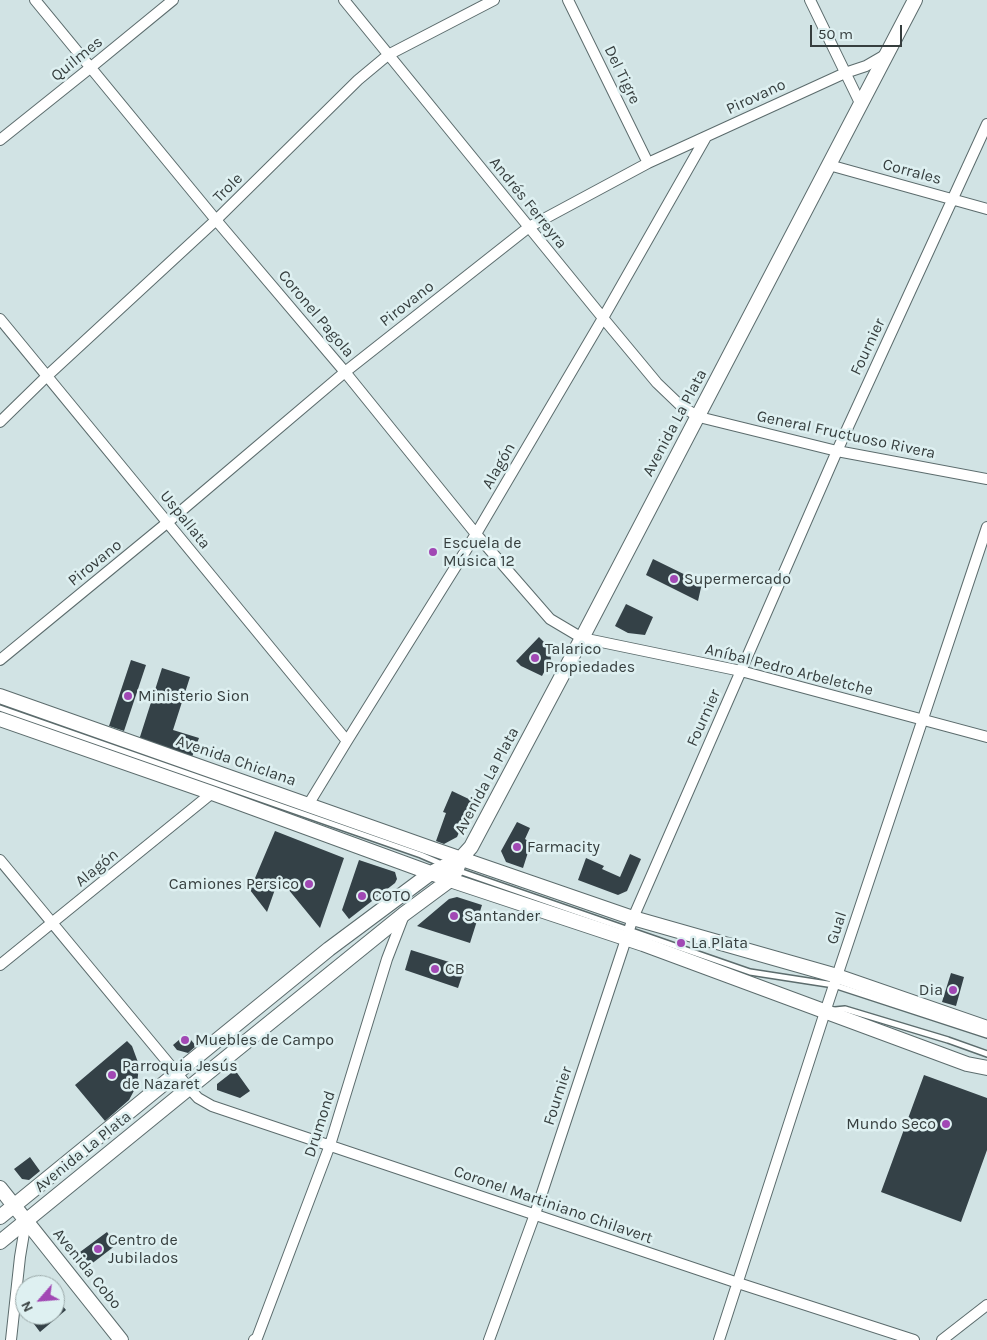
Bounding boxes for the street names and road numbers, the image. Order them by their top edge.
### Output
street label: Quilmes [47,32,107,86]
street label: Del Tigre [600,43,644,107]
street label: Pirovano [723,75,789,119]
street label: Andrés Ferreyra [485,153,571,253]
street label: Corrales [881,155,943,189]
street label: Trole [209,169,247,207]
street label: Coronel Pagola [274,266,358,362]
street label: Pirovano [376,277,438,331]
street label: Fournier [846,315,890,379]
street label: Avenida La Plata [639,366,711,480]
street label: General Fructuoso Rivera [755,407,937,463]
street label: Alagón [478,440,520,492]
street label: Uspallata [156,487,214,553]
street label: Pirovano [64,536,126,590]
street label: Aníbal Pedro Arbeletche [703,640,875,700]
street label: Fournier [683,686,725,750]
street label: Avenida La Plata [451,724,523,838]
street label: Avenida Chiclana [173,731,299,791]
street label: Alagón [72,845,122,891]
street label: Gual [823,909,851,947]
street label: Fournier [540,1064,576,1128]
street label: Drumond [300,1088,340,1160]
street label: Avenida La Plata [31,1107,135,1197]
street label: Coronel Martiniano Chilavert [451,1162,655,1248]
street label: Avenida Cobo [49,1225,125,1313]

